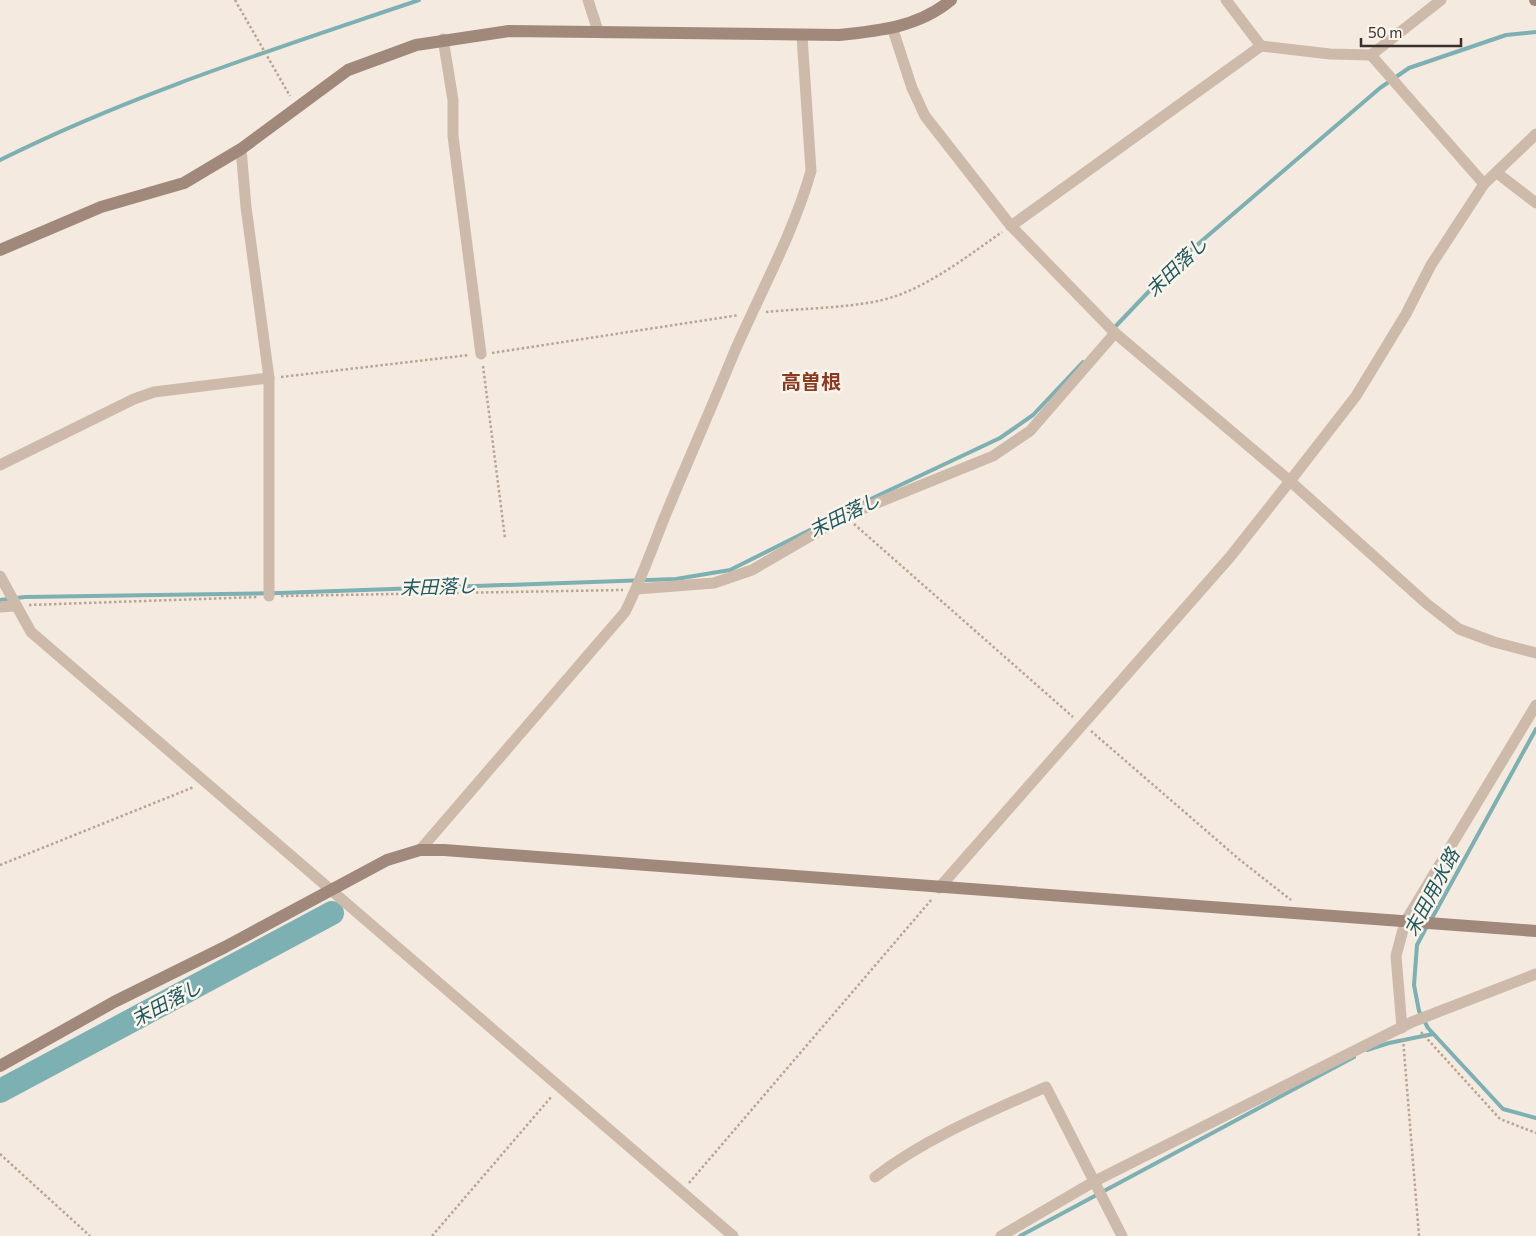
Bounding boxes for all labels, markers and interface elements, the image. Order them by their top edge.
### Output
scale bar [1361,15,1461,47]
text: 50 m [1368,23,1402,41]
water label: 末田落し [1141,231,1211,301]
district label: 高曽根 [781,369,841,393]
water label: 末田落し [805,487,883,541]
water label: 末田落し [400,573,476,599]
water label: 末田用水路 [1399,843,1464,939]
water label: 末田落し [127,974,205,1030]

